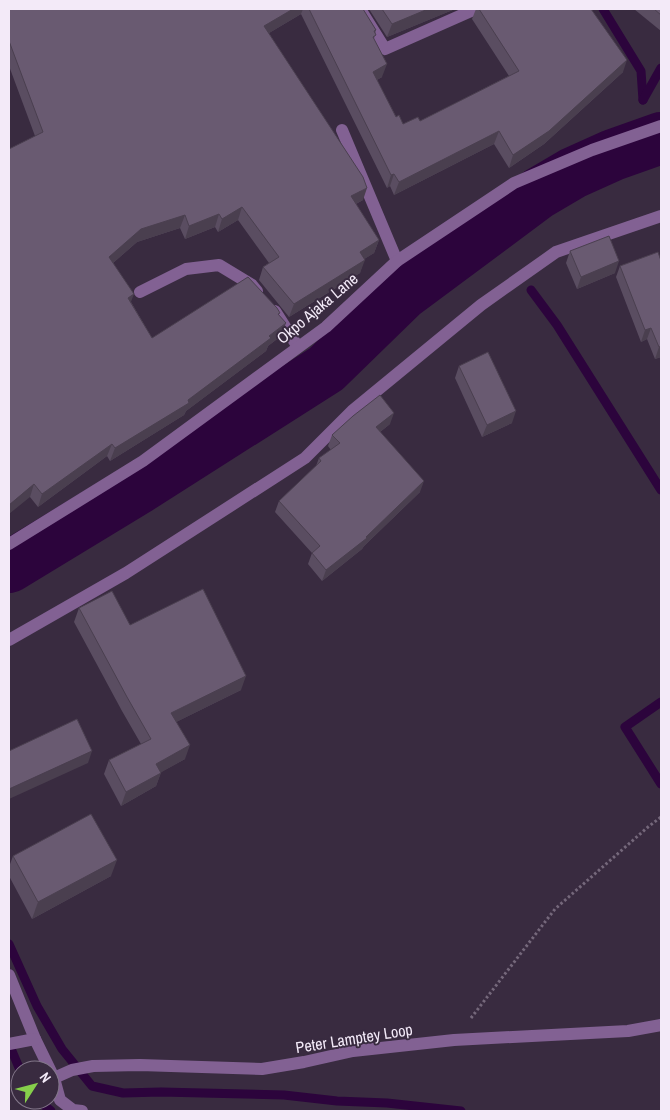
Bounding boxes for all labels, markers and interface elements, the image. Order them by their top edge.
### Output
street label: Okpo Ajaka Lane [272,267,362,349]
street label: Peter Lamptey Loop [294,1018,414,1058]
north arrow [10,1060,60,1110]
text: N [36,1069,55,1086]

